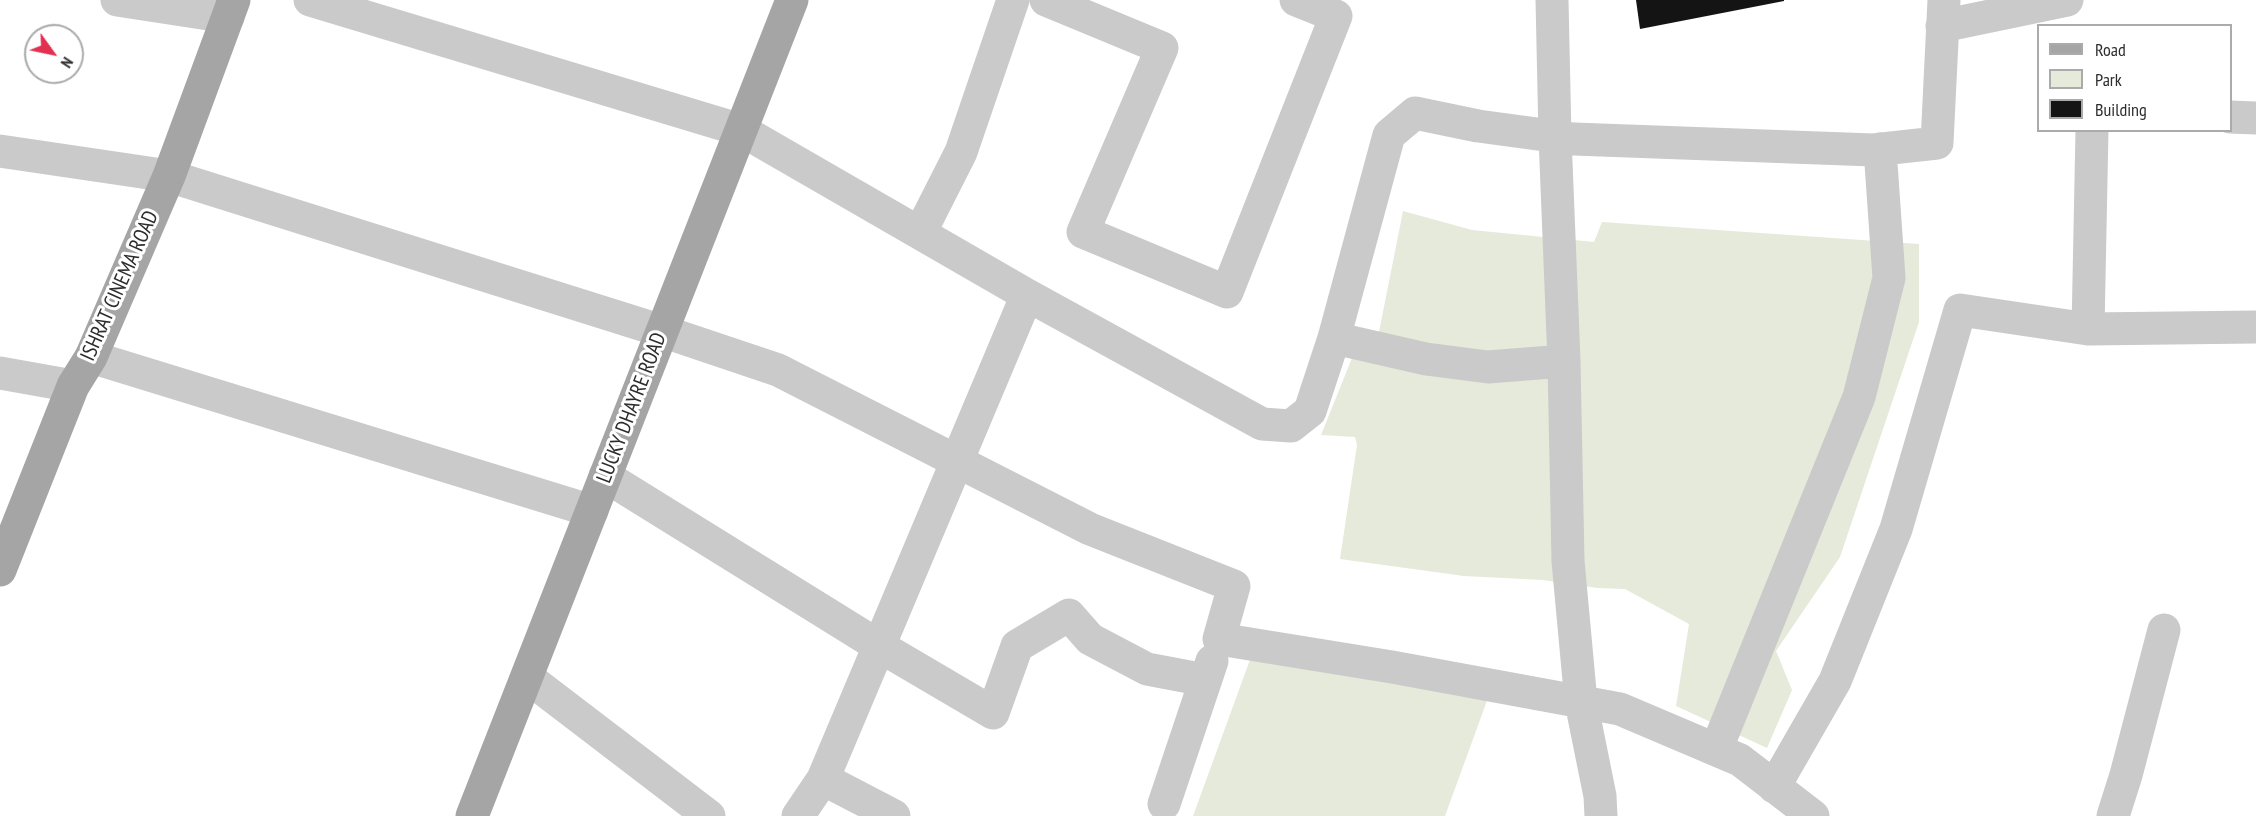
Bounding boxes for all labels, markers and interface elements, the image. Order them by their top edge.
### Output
north arrow [24,24,84,84]
legend [2037,24,2232,132]
text: Road [2095,38,2126,61]
text: N [57,54,78,72]
text: Park [2095,68,2122,91]
text: Building [2095,98,2147,121]
street label: ISHRAT CINEMA ROAD [76,207,164,365]
street label: LUCKY DHAYRE ROAD [592,329,672,487]

